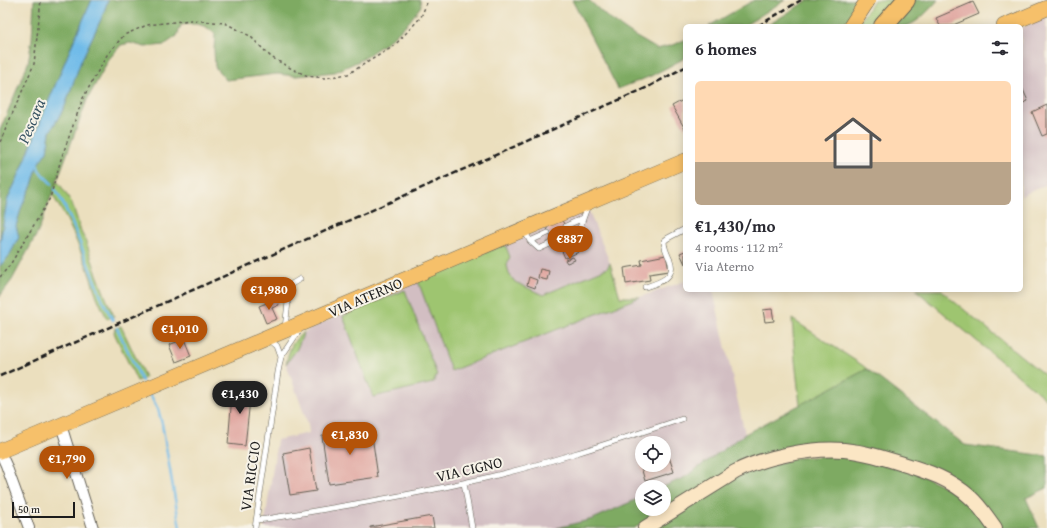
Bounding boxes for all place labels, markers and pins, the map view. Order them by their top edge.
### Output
pin: €887 [546,226,594,260]
pin: €1,980 [236,277,302,311]
pin: €1,010 [147,316,213,350]
pin: €1,430 [207,381,273,415]
pin: €1,830 [317,422,383,456]
pin: €1,790 [34,446,100,480]

